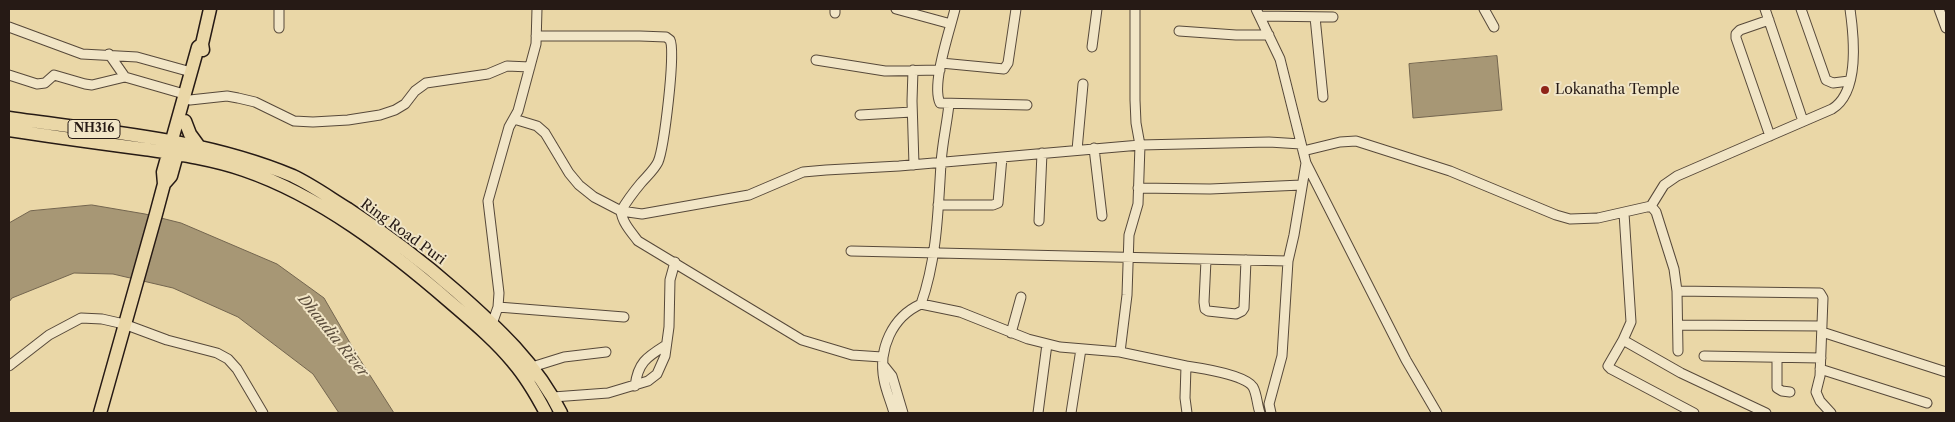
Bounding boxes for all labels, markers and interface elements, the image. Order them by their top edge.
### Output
place label: Lokanatha Temple [1555,82,1680,98]
marker: Lokanatha Temple [1539,84,1551,96]
road number: NH316 [68,120,120,138]
street label: Ring Road Puri [357,196,449,268]
water label: Dhaudia River [294,291,372,381]

